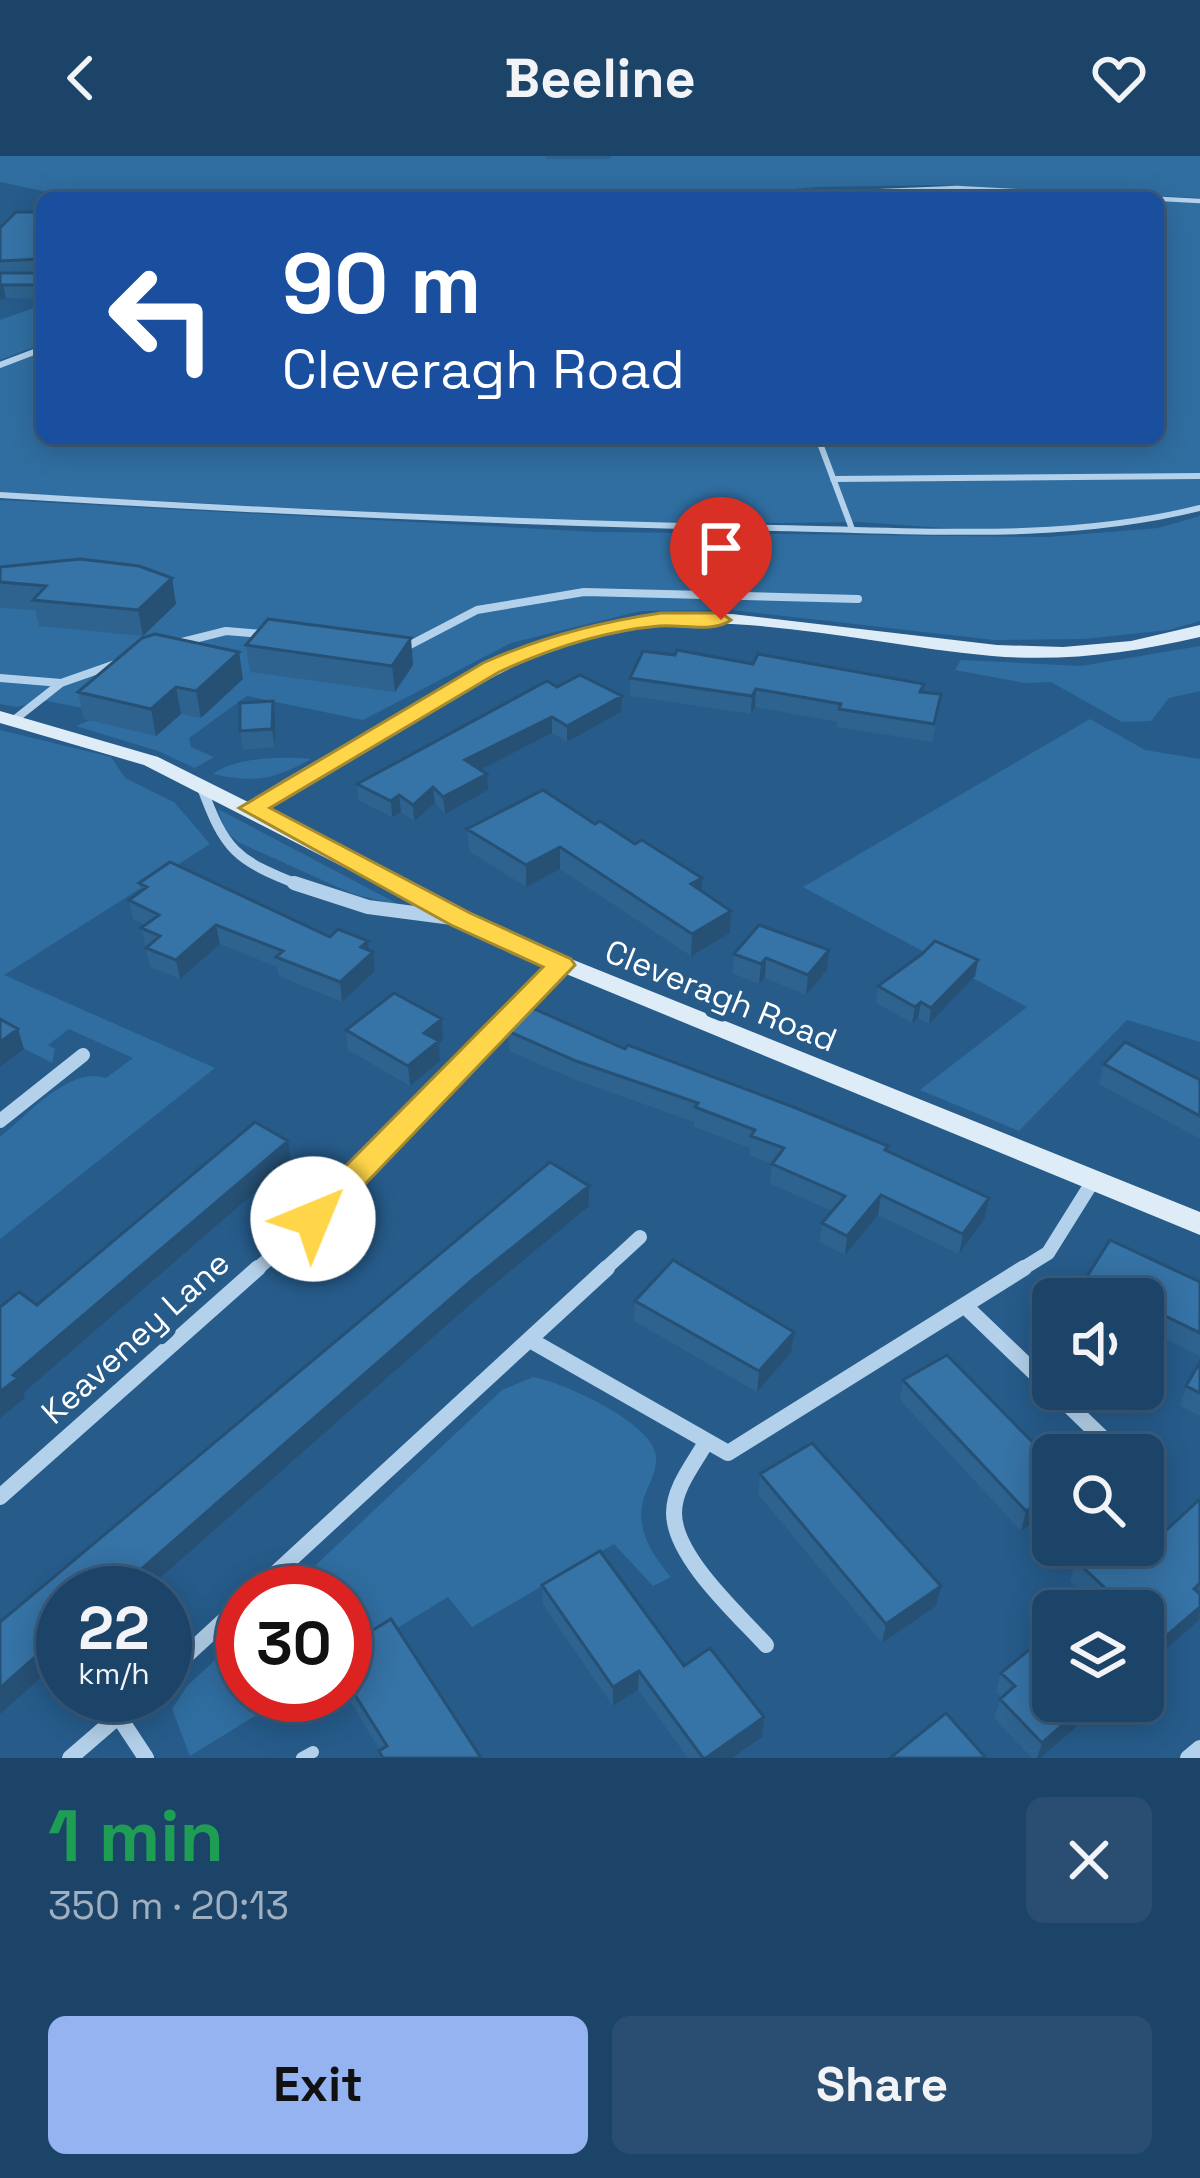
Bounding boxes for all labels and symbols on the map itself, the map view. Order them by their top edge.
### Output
pin [670,497,772,620]
street label: Cleveragh Road [599,930,843,1061]
position arrow [250,1156,376,1282]
street label: Keaveney Lane [33,1242,239,1433]
speed limit sign: 30 [216,1566,372,1722]

